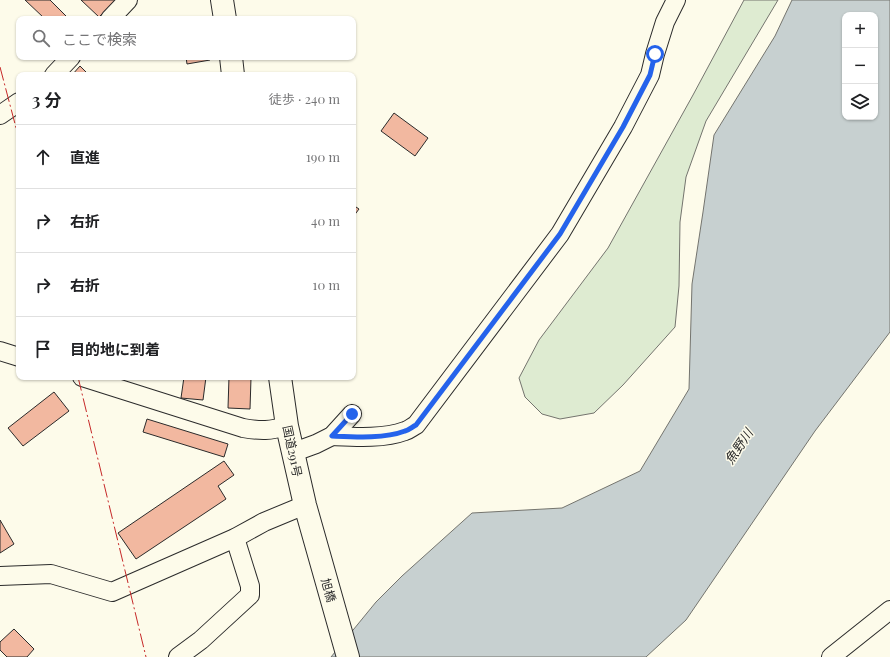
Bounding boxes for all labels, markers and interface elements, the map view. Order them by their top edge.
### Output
map controls [842,12,878,120]
button: + [842,12,878,48]
search box [16,16,356,60]
icon: search [30,27,52,49]
text: ここで検索 [62,29,137,49]
route start [646,45,664,63]
button: − [842,48,878,84]
button: layers [842,84,878,120]
text: 3 分 [32,88,61,110]
text: 徒歩 · 240 m [269,90,340,107]
icon: ahead [32,146,54,168]
text: 直進 [70,147,100,167]
text: 190 m [306,148,340,165]
icon: right [32,210,54,232]
text: 右折 [70,211,100,231]
text: 40 m [311,212,340,229]
icon: right [32,274,54,296]
text: 右折 [70,275,100,295]
text: 10 m [313,276,340,293]
icon: arrive [32,338,54,360]
text: 目的地に到着 [70,339,160,359]
route end [343,405,361,423]
water label: 魚野川 [720,423,757,467]
street label: 国道291号 [280,424,306,478]
street label: 旭橋 [318,576,340,604]

